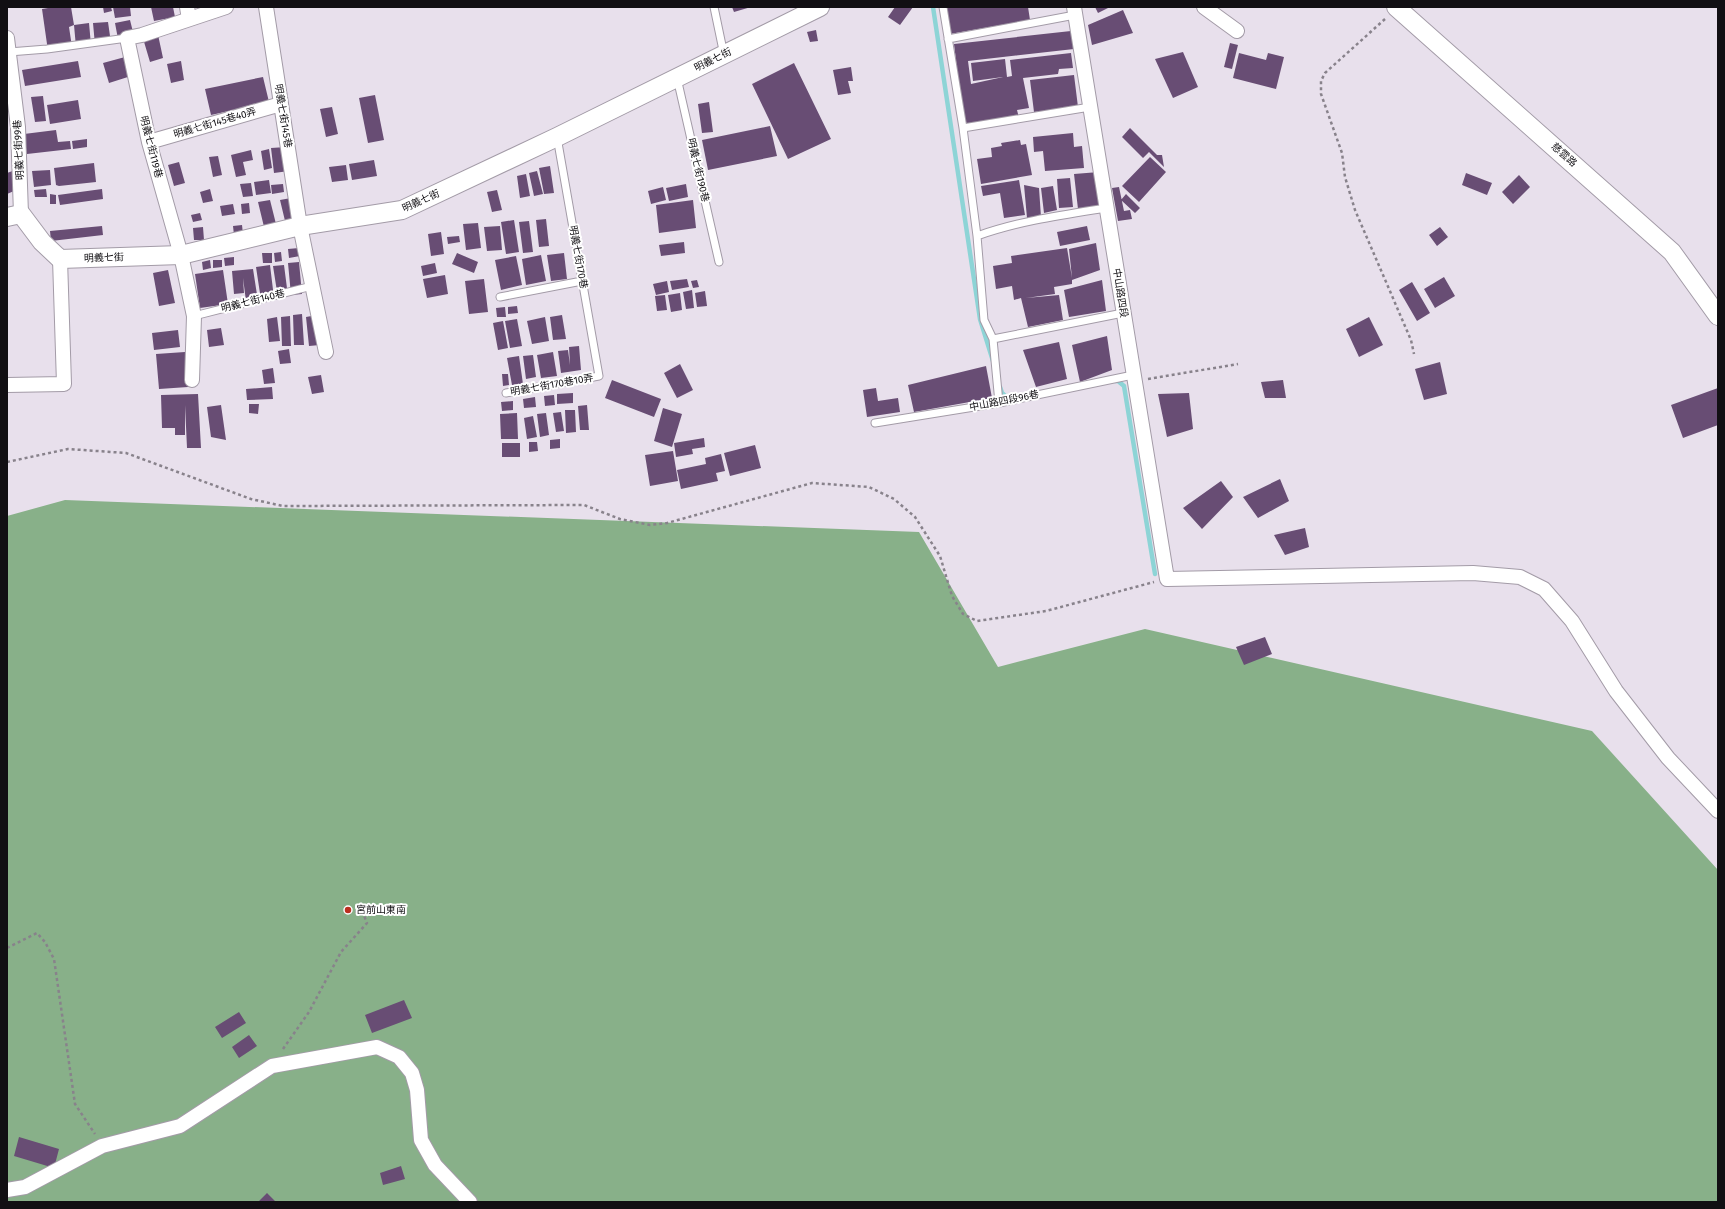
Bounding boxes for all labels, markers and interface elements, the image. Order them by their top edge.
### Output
street label: 明義七街 [692,46,734,74]
street label: 明義七街145巷 [272,83,294,149]
street label: 明義七街145巷40弄 [172,105,258,141]
street label: 明義七街119巷 [137,115,165,179]
street label: 明義七街99巷 [11,119,27,181]
street label: 明義七街190巷 [685,137,711,203]
street label: 慈雲路 [1549,141,1579,169]
street label: 明義七街 [400,187,442,215]
street label: 明義七街170巷 [567,224,589,290]
street label: 明義七街 [84,251,124,265]
street label: 中山路四段 [1110,267,1130,319]
street label: 明義七街140巷 [220,287,286,315]
street label: 明義七街170巷10弄 [510,372,594,398]
street label: 中山路四段96巷 [968,388,1040,414]
place label: 宮前山東南 [356,904,406,916]
marker: 宮前山東南 [343,905,353,915]

